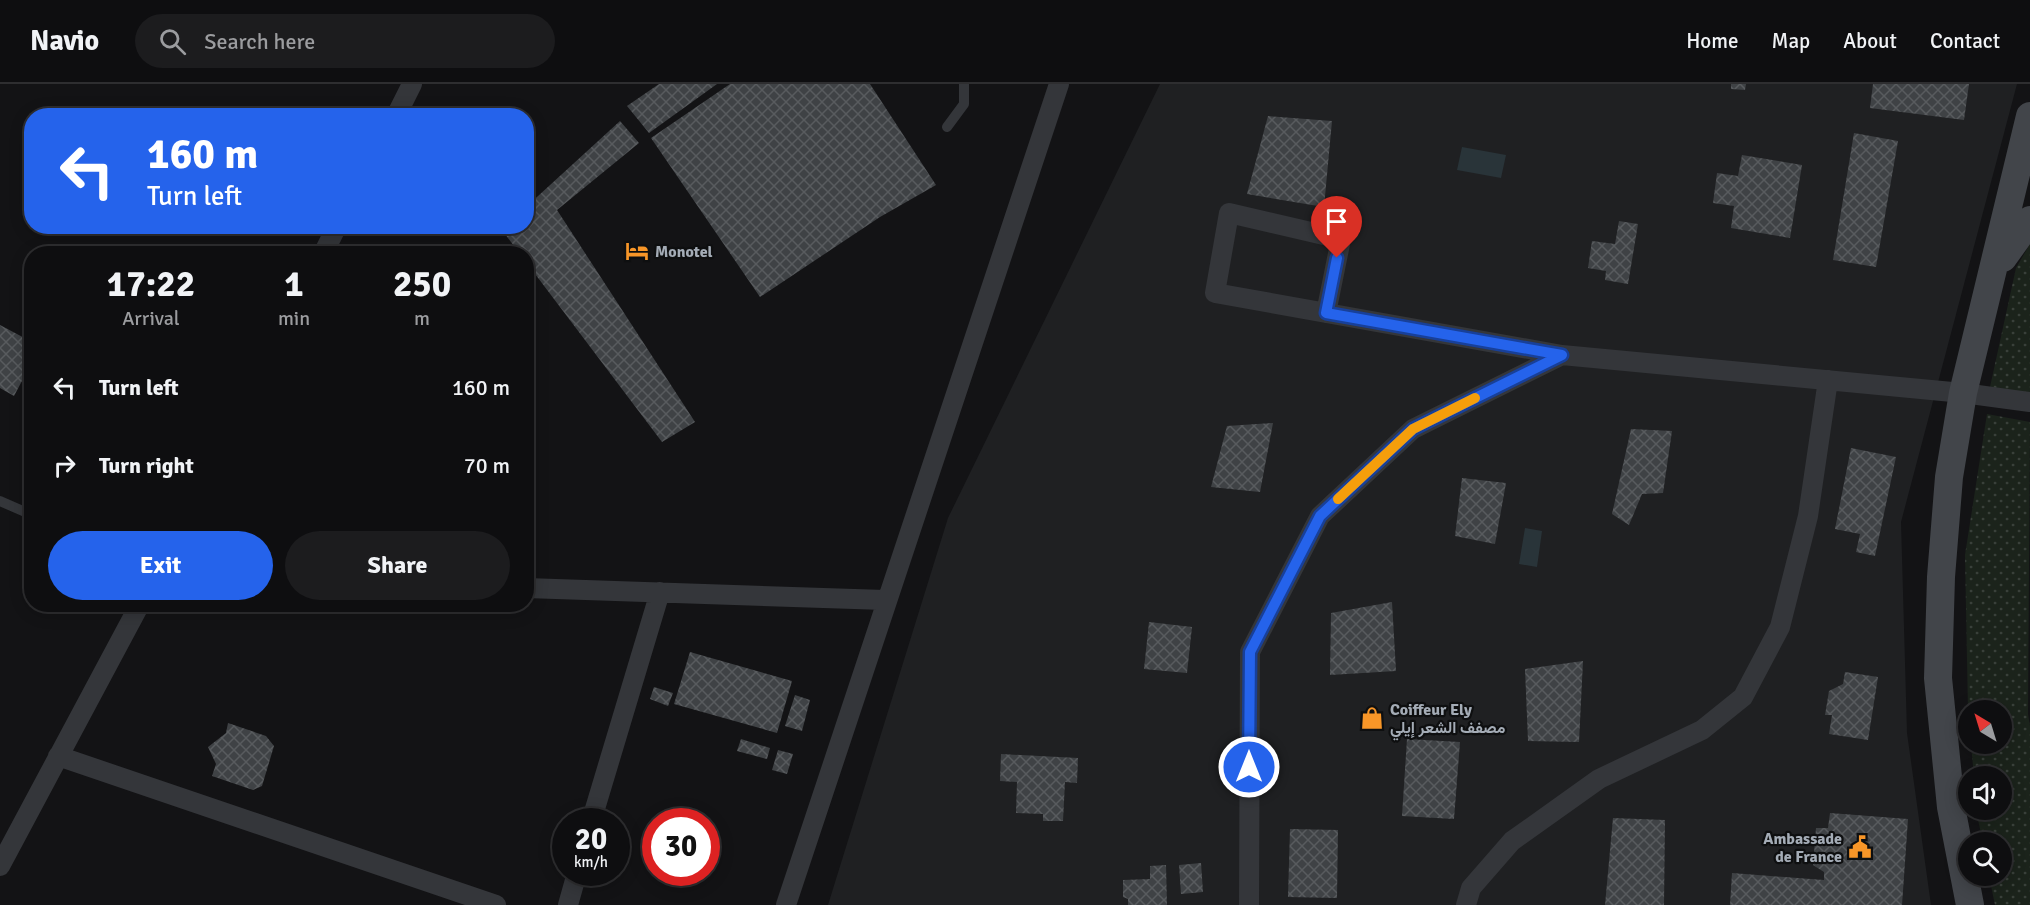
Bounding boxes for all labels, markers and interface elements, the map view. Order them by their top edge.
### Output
search box [135,14,555,68]
text: Navio [30,24,99,58]
icon: search [156,25,189,58]
text: Search here [204,28,315,55]
text: Home [1686,28,1739,54]
text: Map [1772,28,1810,54]
text: About [1843,28,1897,54]
text: Contact [1930,28,2000,54]
text: 160 m [147,129,258,180]
icon: left [48,132,126,210]
text: Turn left [147,180,242,213]
pin [1311,196,1362,258]
icon: arrive [1320,205,1353,238]
hotel icon: Monotel [624,238,650,264]
place label: Monotel [655,242,713,262]
text: 17:22 [107,262,195,307]
text: 1 [284,262,304,307]
text: 250 [393,262,451,307]
text: Arrival [122,306,180,331]
text: min [278,306,310,331]
text: m [414,306,430,331]
icon: left [48,371,81,404]
text: Turn left [99,374,179,401]
text: 160 m [452,374,510,401]
icon: right [48,449,81,482]
text: Turn right [99,452,194,479]
text: 70 m [464,452,510,479]
button: Exit [48,531,273,600]
button: Share [285,531,510,600]
place label: Coiffeur Ely مصفف الشعر إيلي [1390,700,1506,741]
north arrow [1958,700,2012,754]
map controls [1958,700,2012,886]
shop icon: Coiffeur Ely مصفف الشعر إيلي [1359,705,1385,731]
position arrow [1217,735,1281,799]
button: sound [1958,766,2012,820]
speed limit sign: 30 [642,808,720,886]
text: 20 [575,821,607,858]
place label: Ambassade de France [1763,829,1842,867]
button: search [1958,832,2012,886]
public building icon: Ambassade de France [1847,834,1873,860]
text: km/h [574,853,608,871]

